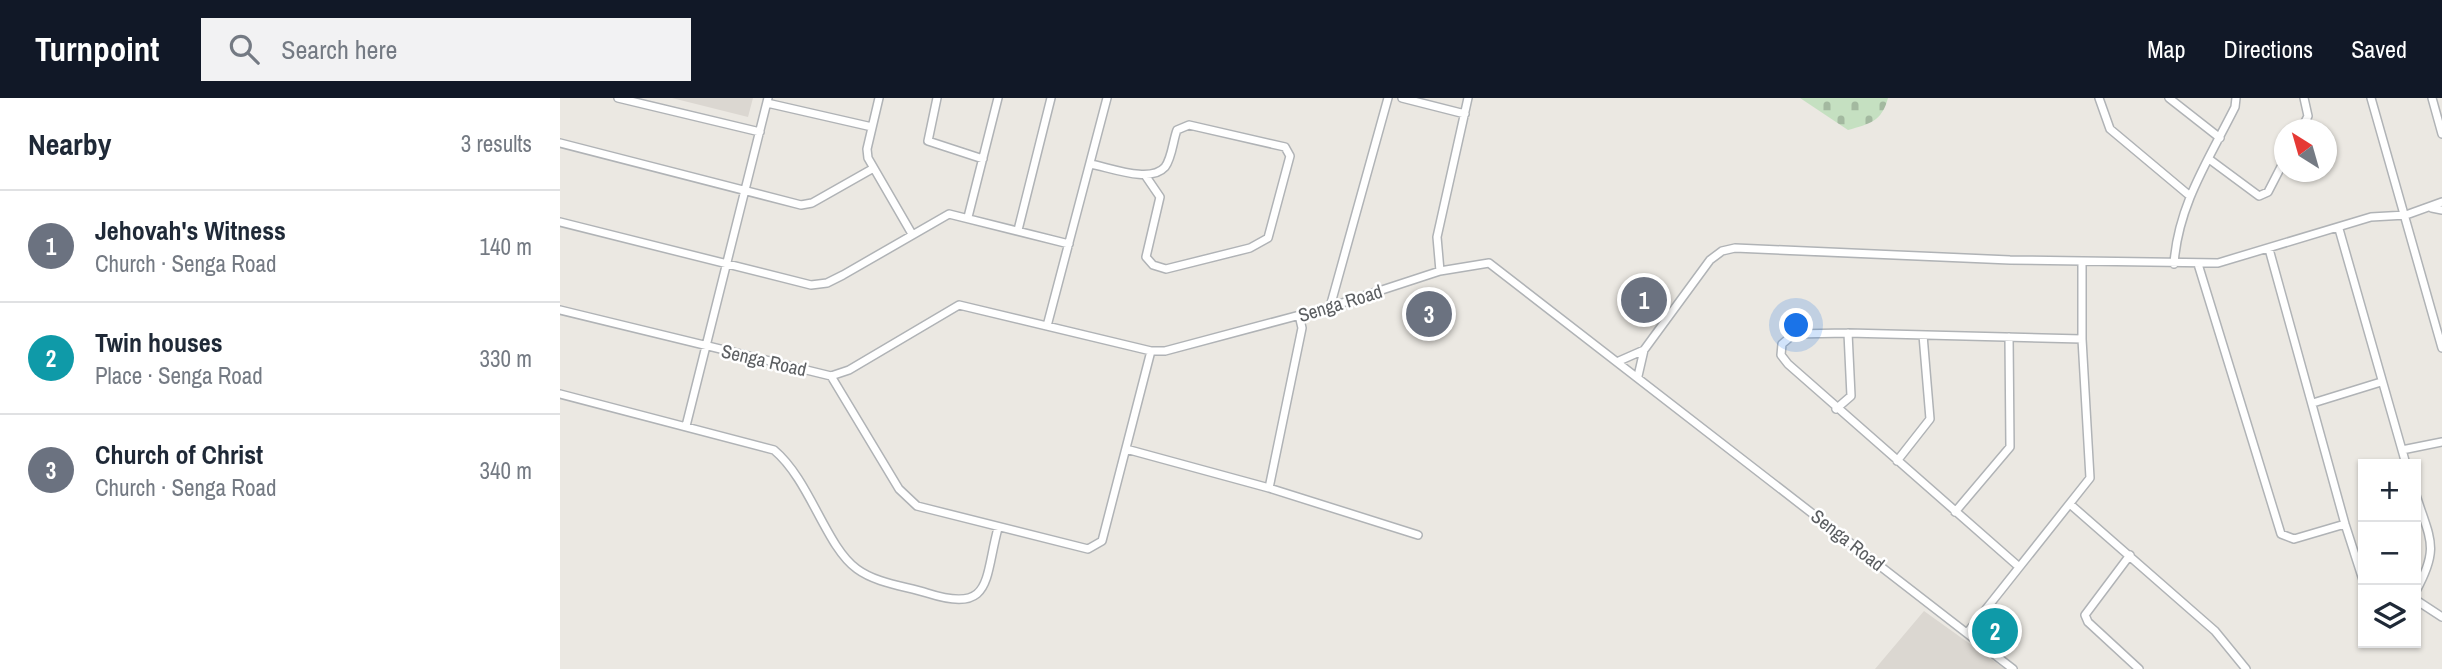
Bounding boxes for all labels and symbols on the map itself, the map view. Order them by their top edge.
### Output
north arrow [2274,119,2337,182]
pin: 1 [1621,274,1667,326]
street label: Senga Road [1295,278,1385,328]
pin: 3 [1406,288,1452,340]
your location [1779,308,1813,342]
street label: Senga Road [719,338,809,382]
street label: Senga Road [1806,503,1890,577]
pin: 2 [1972,605,2018,657]

